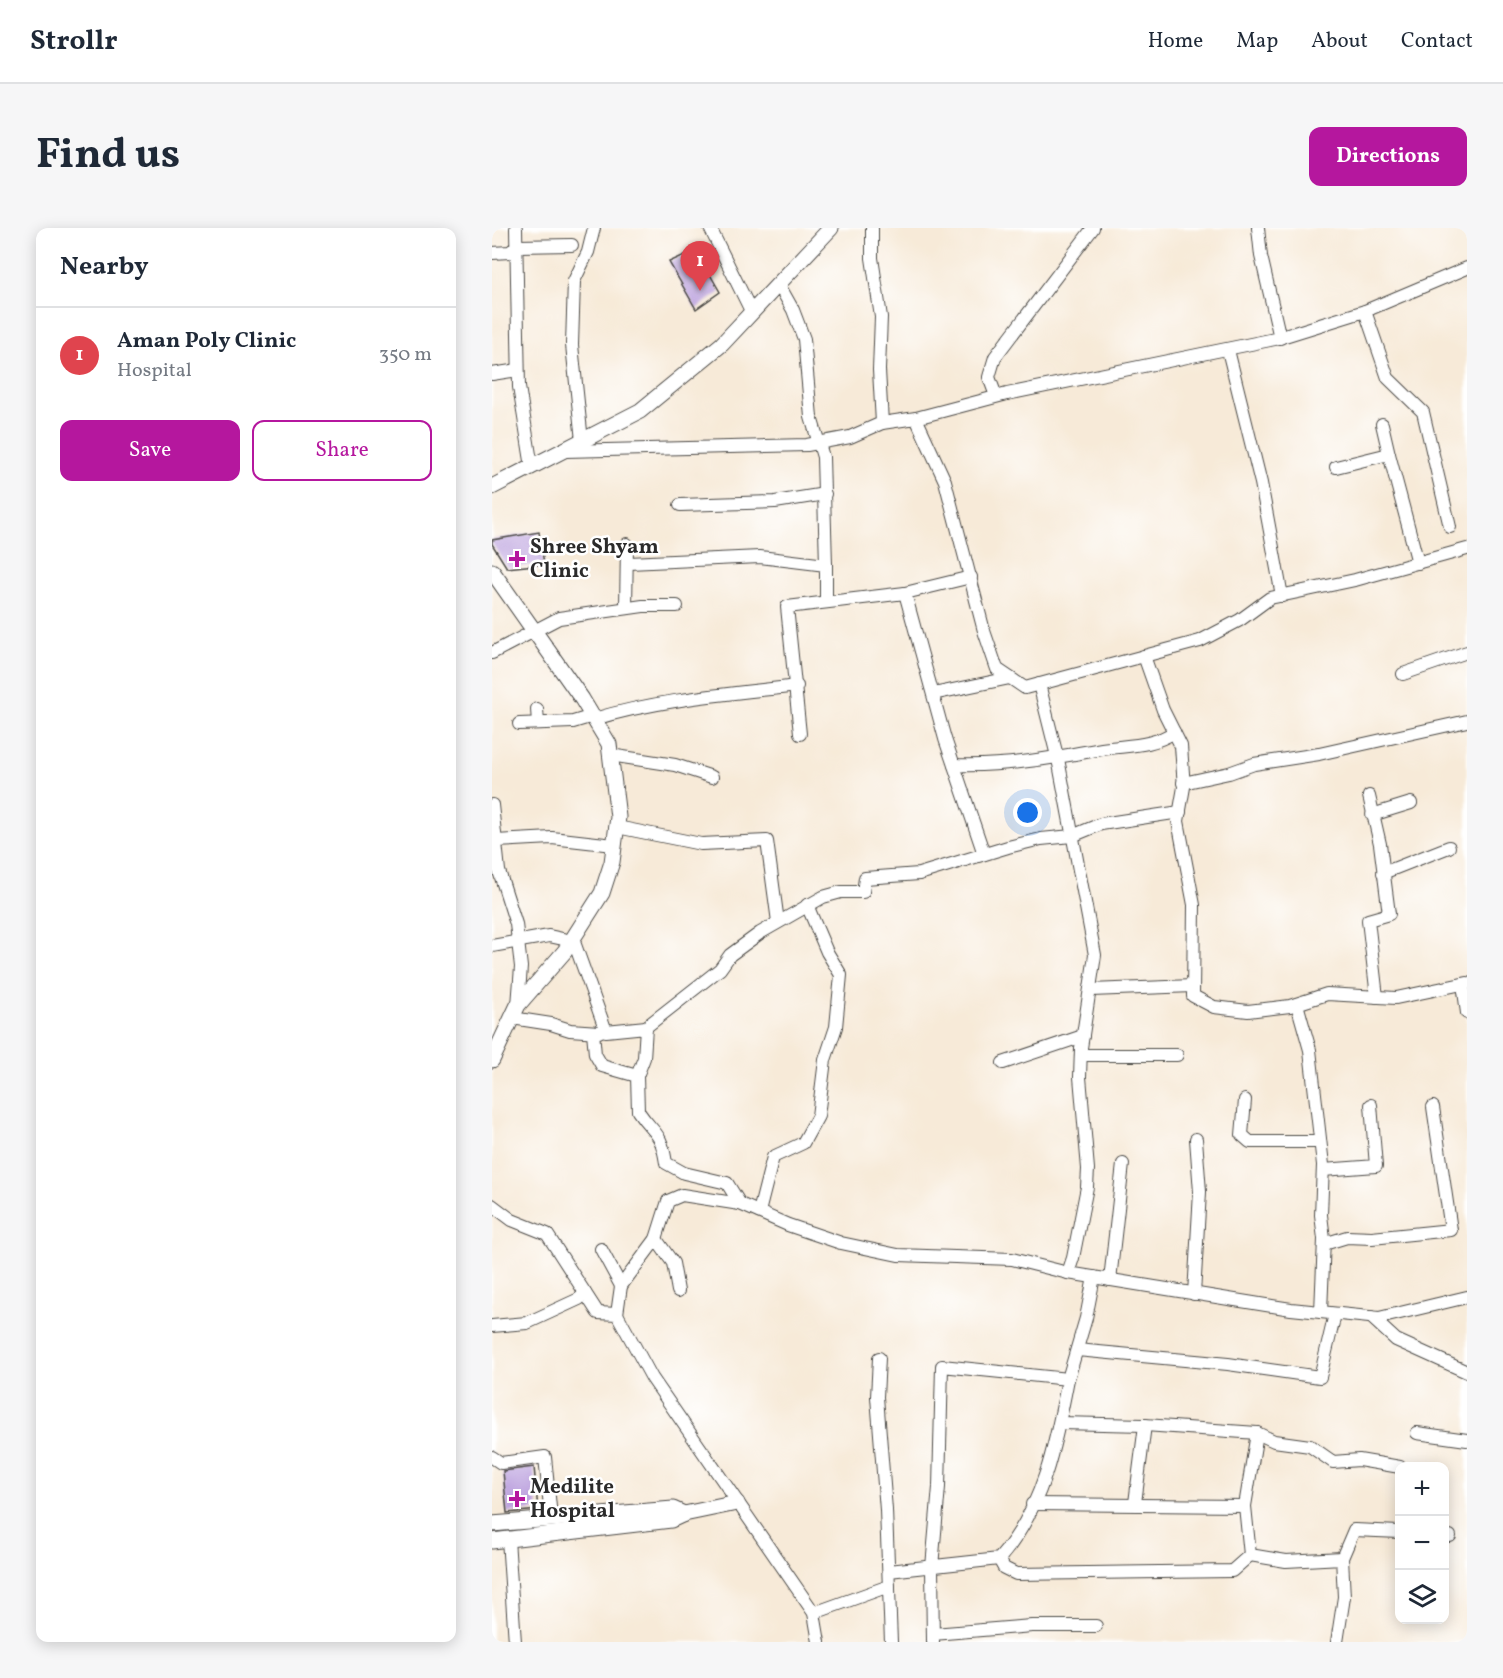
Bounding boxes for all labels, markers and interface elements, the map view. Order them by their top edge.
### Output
text: Strollr [30,22,118,61]
text: Home [1148,27,1203,56]
text: Map [1236,27,1278,56]
text: About [1311,27,1368,56]
text: Contact [1401,27,1473,56]
text: Find us [36,127,180,186]
button: Directions [1309,127,1467,186]
pin: 1 [680,242,720,291]
text: Nearby [60,249,149,285]
text: Aman Poly Clinic [117,326,296,357]
text: 1 [75,341,84,369]
text: 350 m [379,341,432,369]
text: Hospital [117,357,192,385]
button: Save [60,420,240,481]
button: Share [252,420,432,481]
place label: Shree Shyam Clinic [530,533,659,586]
marker: Shree Shyam Clinic [508,550,526,568]
your location [1013,798,1042,827]
map controls [1395,1462,1449,1624]
button: + [1395,1462,1449,1516]
place label: Medilite Hospital [530,1473,615,1526]
marker: Medilite Hospital [508,1490,526,1508]
button: − [1395,1516,1449,1570]
button: layers [1395,1570,1449,1624]

